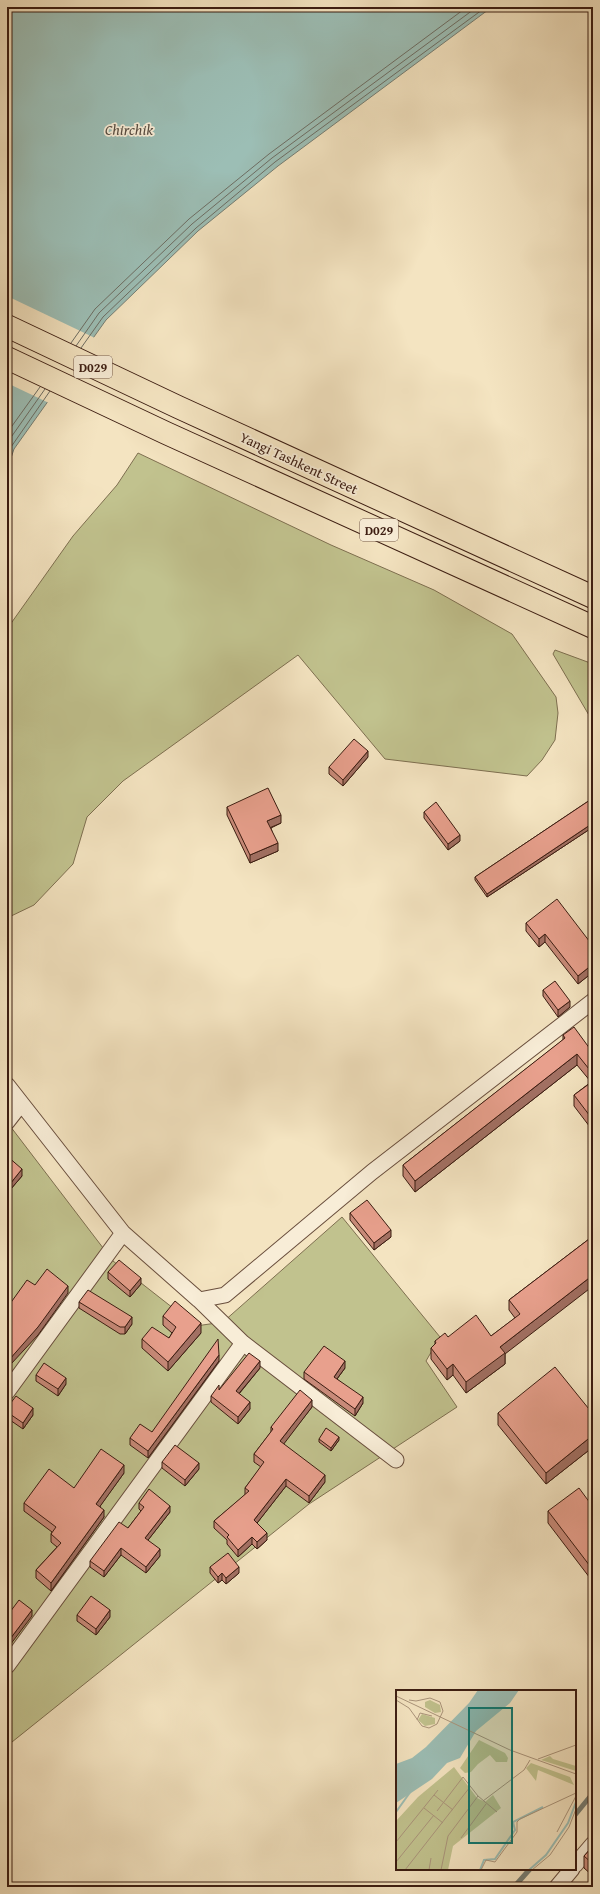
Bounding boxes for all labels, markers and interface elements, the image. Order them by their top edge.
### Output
water label: Chirchik [105,119,153,140]
road number: D029 [74,356,112,378]
street label: Yangi Tashkent Street [237,427,361,499]
road number: D029 [360,519,398,541]
inset map [396,1690,576,1870]

